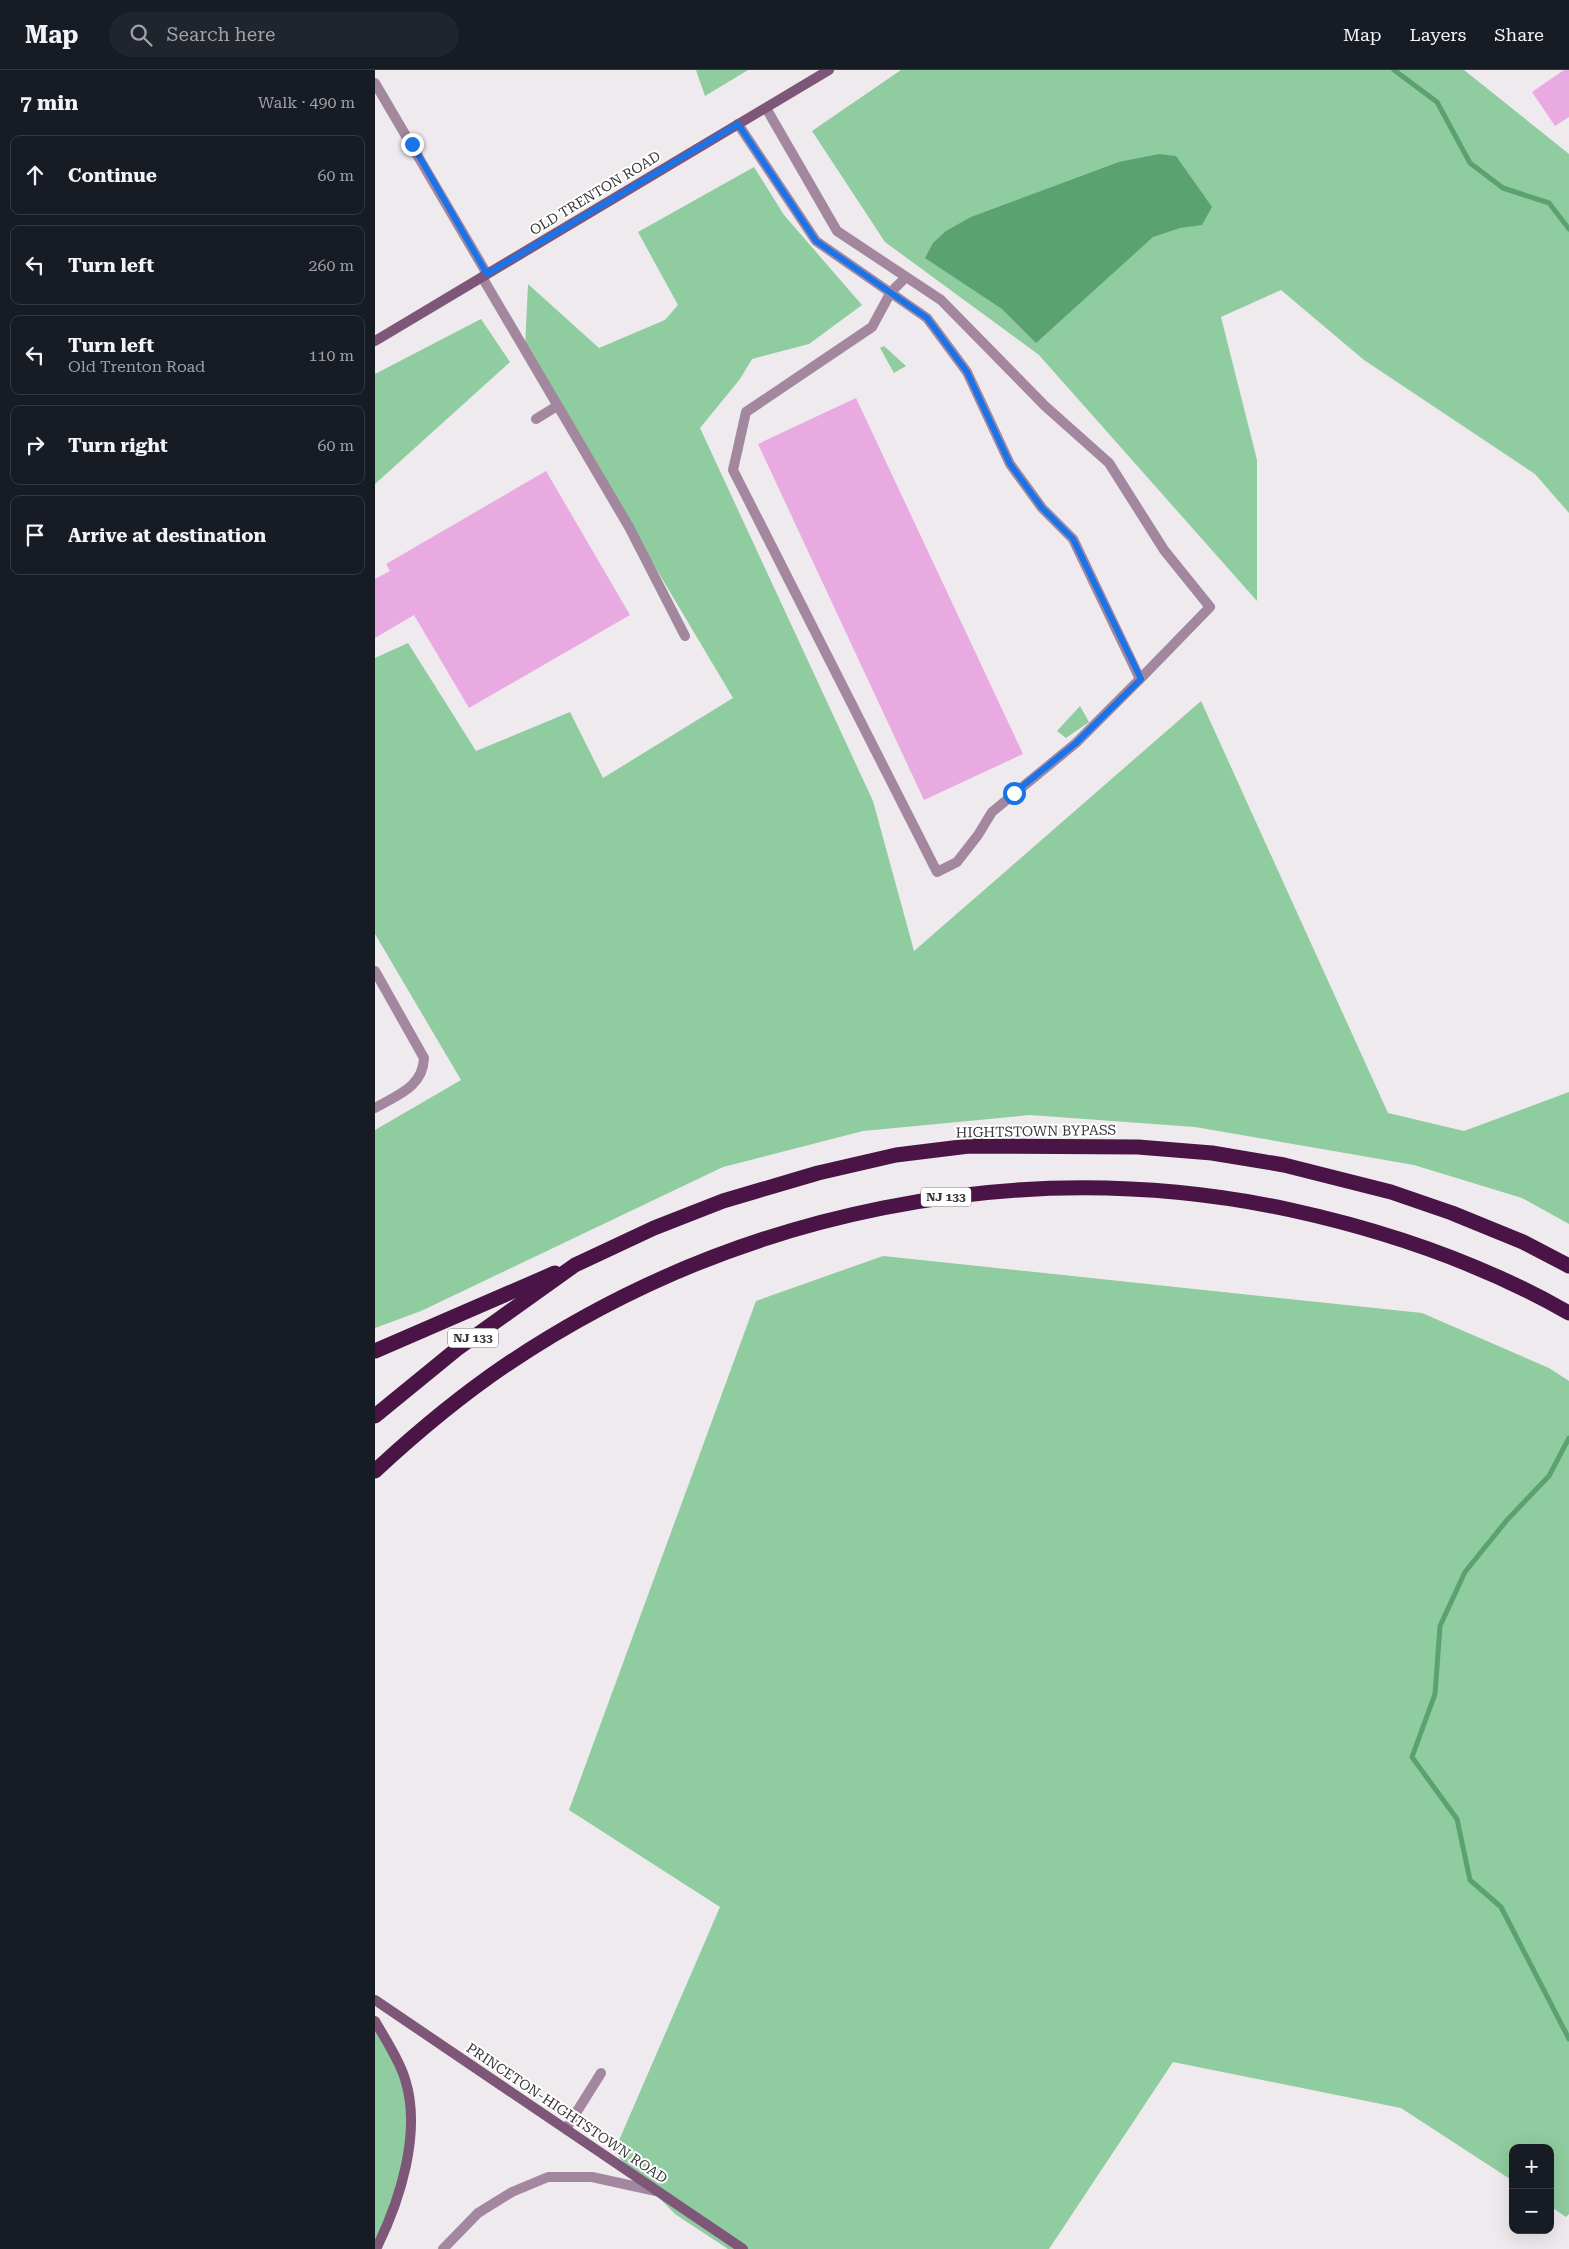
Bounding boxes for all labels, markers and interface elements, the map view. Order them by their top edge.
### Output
search box [109,12,459,57]
text: Map [25,21,79,49]
icon: search [127,21,155,49]
text: Search here [167,23,275,46]
text: Map [1343,24,1382,45]
text: Layers [1410,24,1466,45]
text: Share [1494,24,1544,45]
text: 7 min [20,91,78,115]
text: Walk · 490 m [258,93,355,112]
route end [401,133,424,156]
street label: OLD TRENTON ROAD [527,148,663,238]
icon: ahead [21,161,49,189]
text: Continue [68,164,157,187]
text: 60 m [317,166,354,185]
icon: left [21,251,49,279]
text: Turn left [68,254,154,277]
text: 260 m [308,256,354,275]
text: Turn left [68,334,154,357]
icon: left [21,341,49,369]
text: 110 m [308,346,354,365]
text: Old Trenton Road [68,357,205,376]
icon: right [21,431,49,459]
text: Turn right [68,434,168,457]
text: 60 m [317,436,354,455]
icon: arrive [21,521,49,549]
text: Arrive at destination [68,524,266,547]
route start [1003,782,1026,805]
street label: HIGHTSTOWN BYPASS [956,1122,1117,1140]
road number: NJ 133 [921,1188,971,1206]
road number: NJ 133 [448,1328,498,1348]
street label: PRINCETON-HIGHTSTOWN ROAD [464,2040,671,2187]
map controls [1509,2144,1554,2234]
button: + [1509,2144,1554,2189]
button: − [1509,2189,1554,2234]

